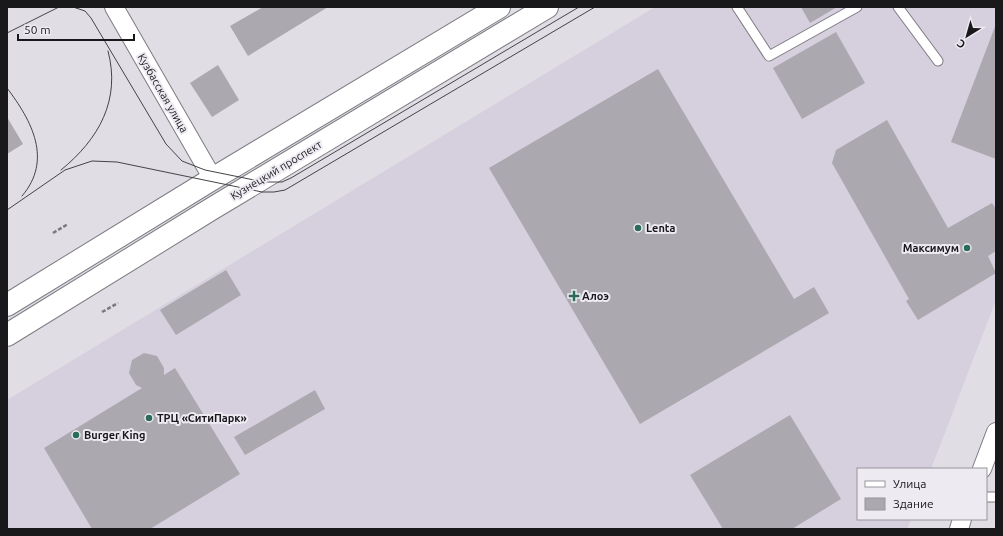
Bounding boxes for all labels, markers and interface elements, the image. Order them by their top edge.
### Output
scale bar [18,16,134,42]
north arrow [947,16,987,56]
text: 50 m [24,23,51,36]
text: С [955,37,967,51]
street label: Кузбасская улица [136,51,190,135]
street label: Кузнецкий проспект [228,138,324,202]
place label: Lenta [646,222,675,234]
marker: Lenta [633,223,643,233]
place label: Максимум [903,242,959,254]
marker: Максимум [962,243,972,253]
place label: Алоэ [582,290,609,302]
marker: Алоэ [569,291,579,301]
place label: ТРЦ «СитиПарк» [157,412,247,424]
marker: ТРЦ «СитиПарк» [144,413,154,423]
place label: Burger King [84,429,146,441]
marker: Burger King [71,430,81,440]
legend [857,468,987,520]
text: Улица [893,477,926,490]
text: Здание [893,497,934,510]

